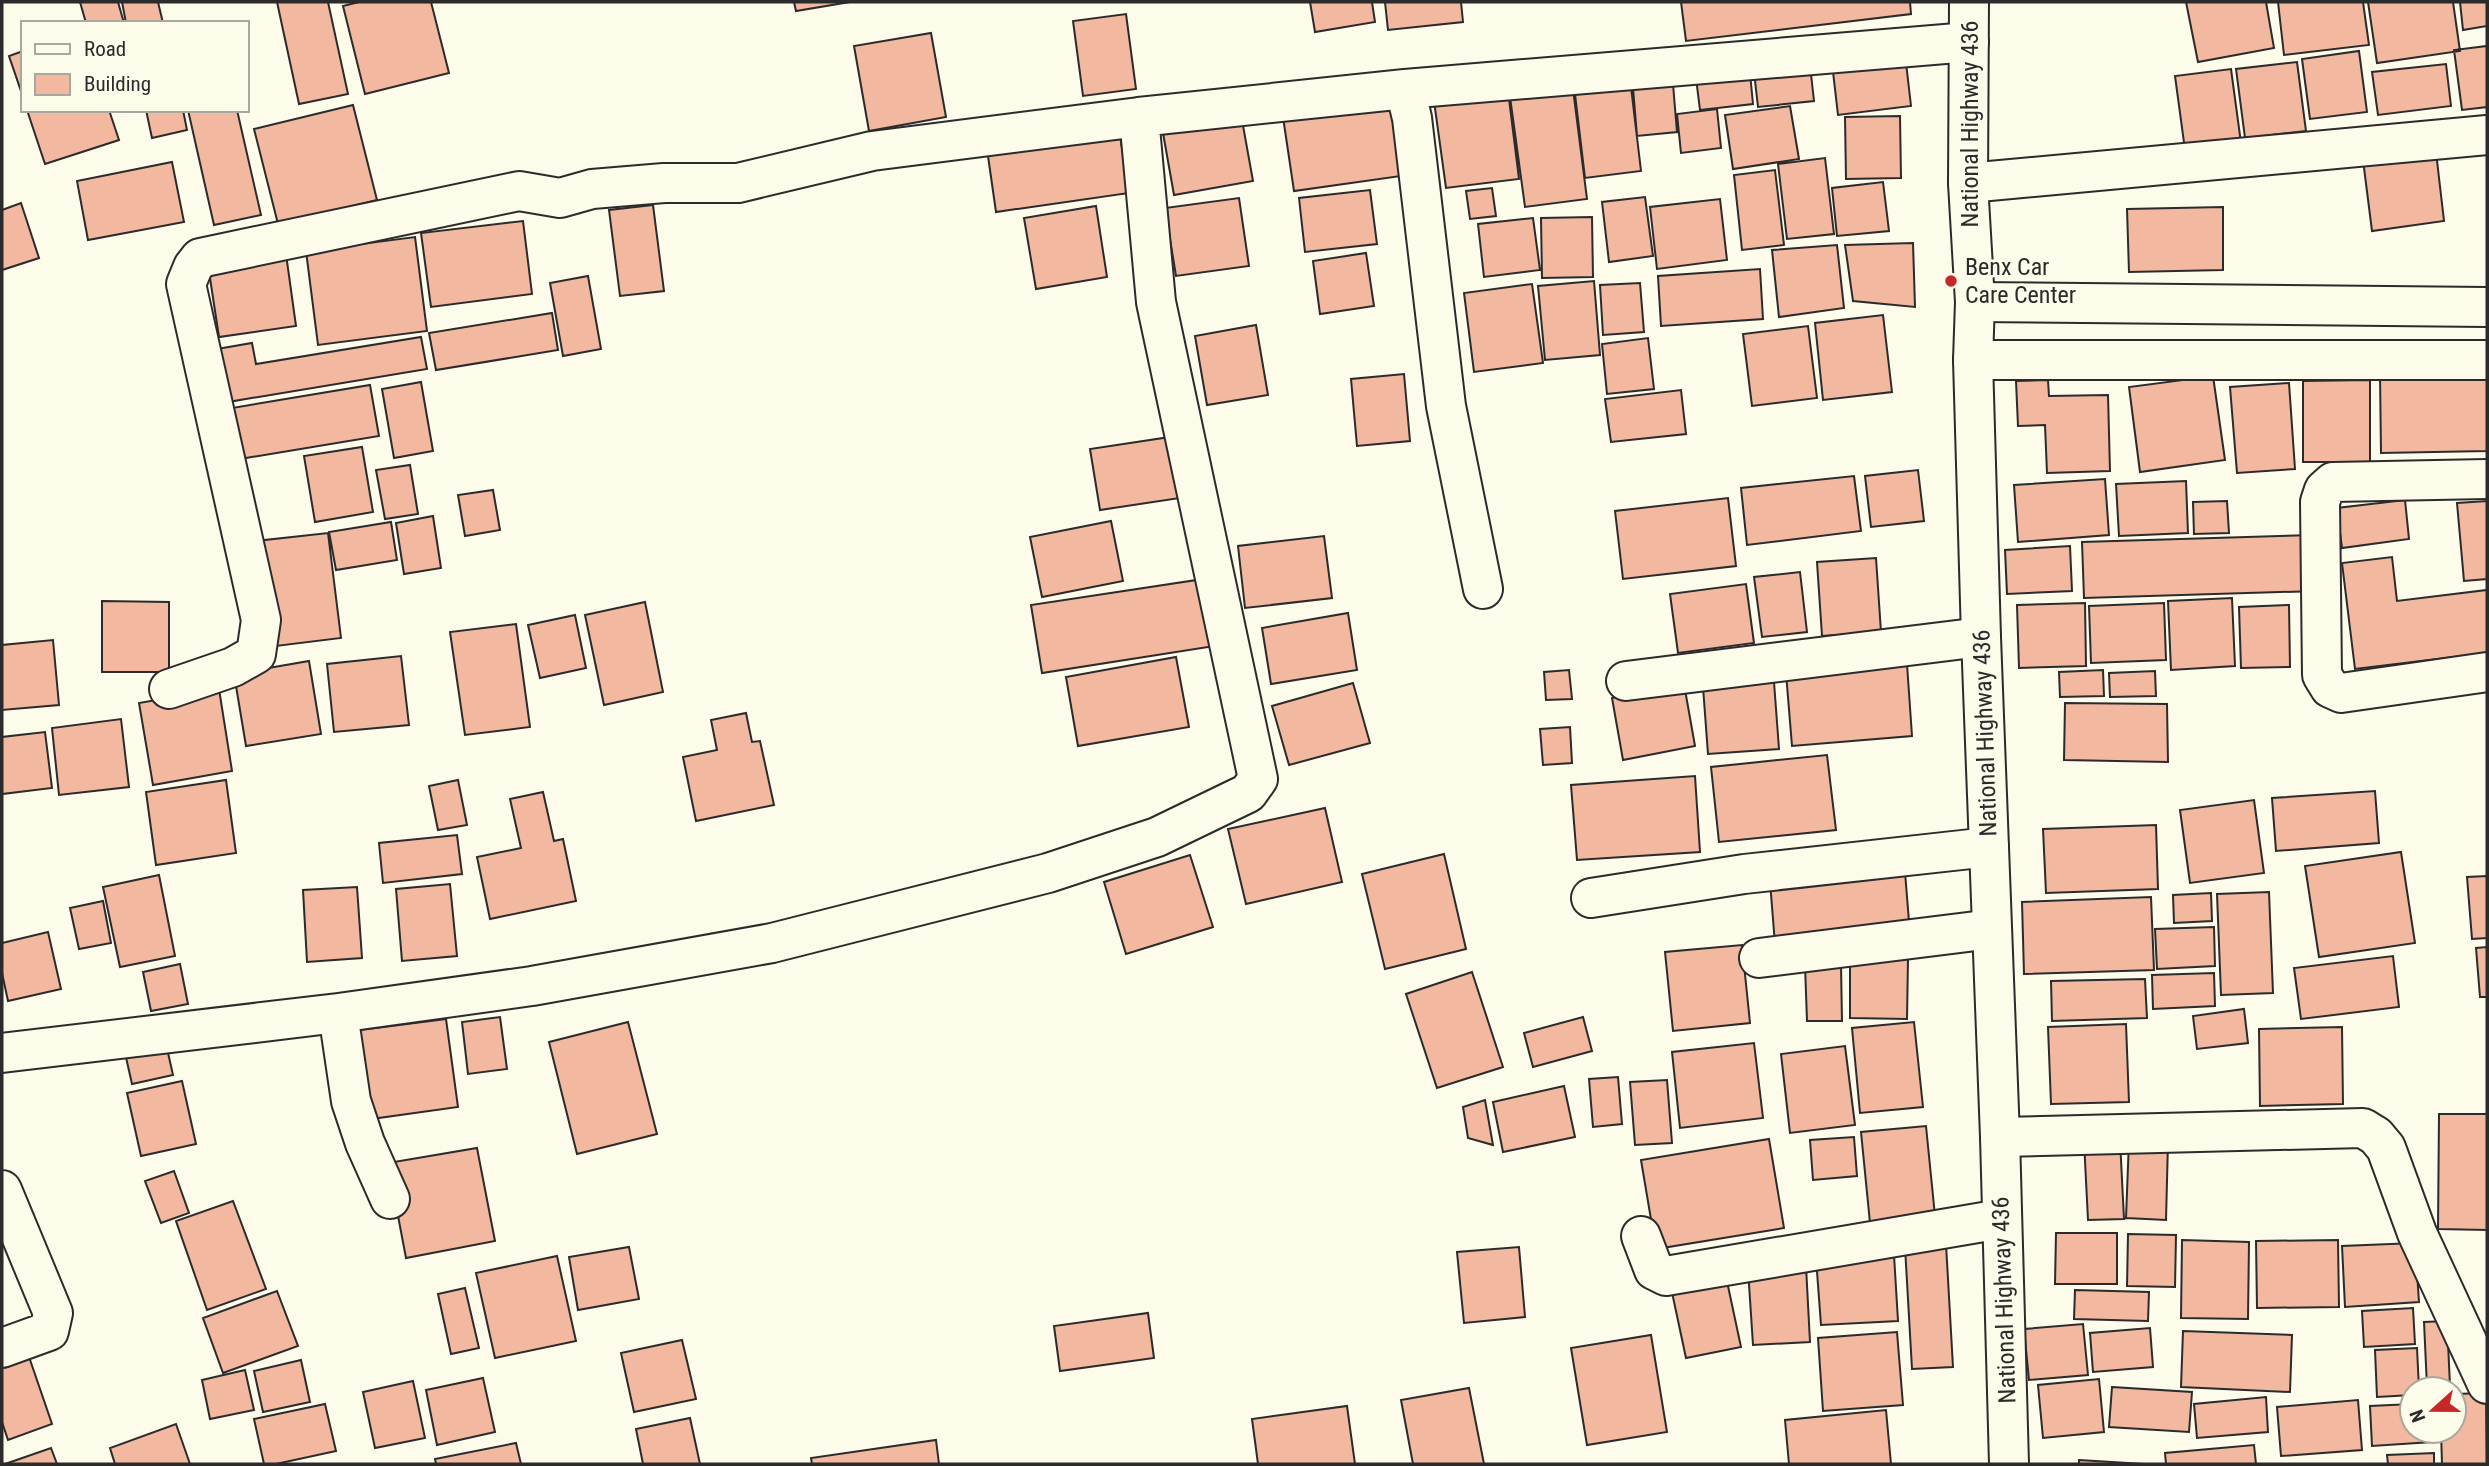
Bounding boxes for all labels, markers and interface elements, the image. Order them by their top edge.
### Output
legend [21,21,248,112]
street label: National Highway 436 [1956,21,1984,227]
text: Road [84,37,126,61]
text: Building [84,72,151,96]
place label: Benx Car Care Center [1965,253,2076,309]
marker: Benx Car Care Center [1943,273,1959,289]
street label: National Highway 436 [1967,629,2003,837]
street label: National Highway 436 [1986,1196,2022,1404]
north arrow [2398,1375,2468,1445]
text: N [2405,1406,2430,1425]

